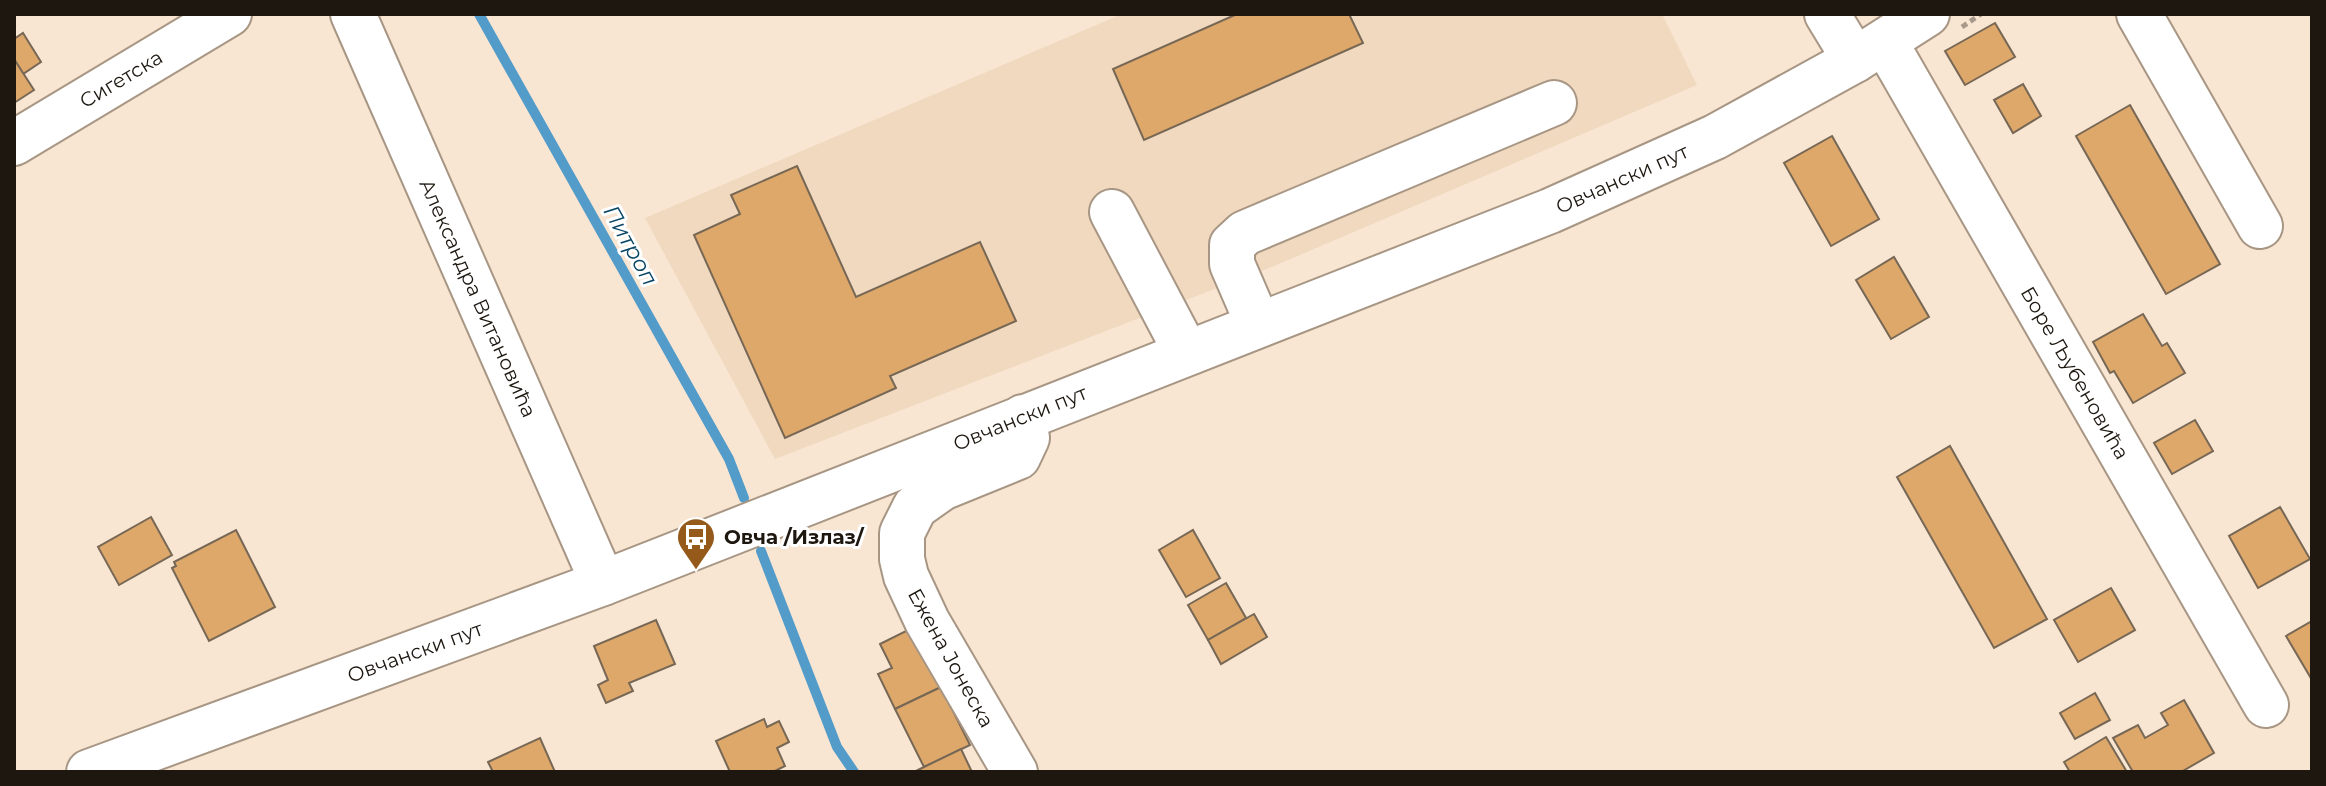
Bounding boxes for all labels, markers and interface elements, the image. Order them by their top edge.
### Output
street label: Сигетска [75,45,167,113]
street label: Овчански пут [1552,139,1692,219]
street label: Александра Витановића [415,175,541,421]
water label: Питроп [597,200,664,290]
street label: Боре Љубеновића [2016,282,2134,464]
street label: Овчански пут [950,380,1091,456]
bus stop icon: Овча /Излаз/ [675,516,717,571]
place label: Овча /Излаз/ [724,525,865,549]
street label: Ежена Јонеска [903,584,999,732]
street label: Овчански пут [344,616,486,688]

